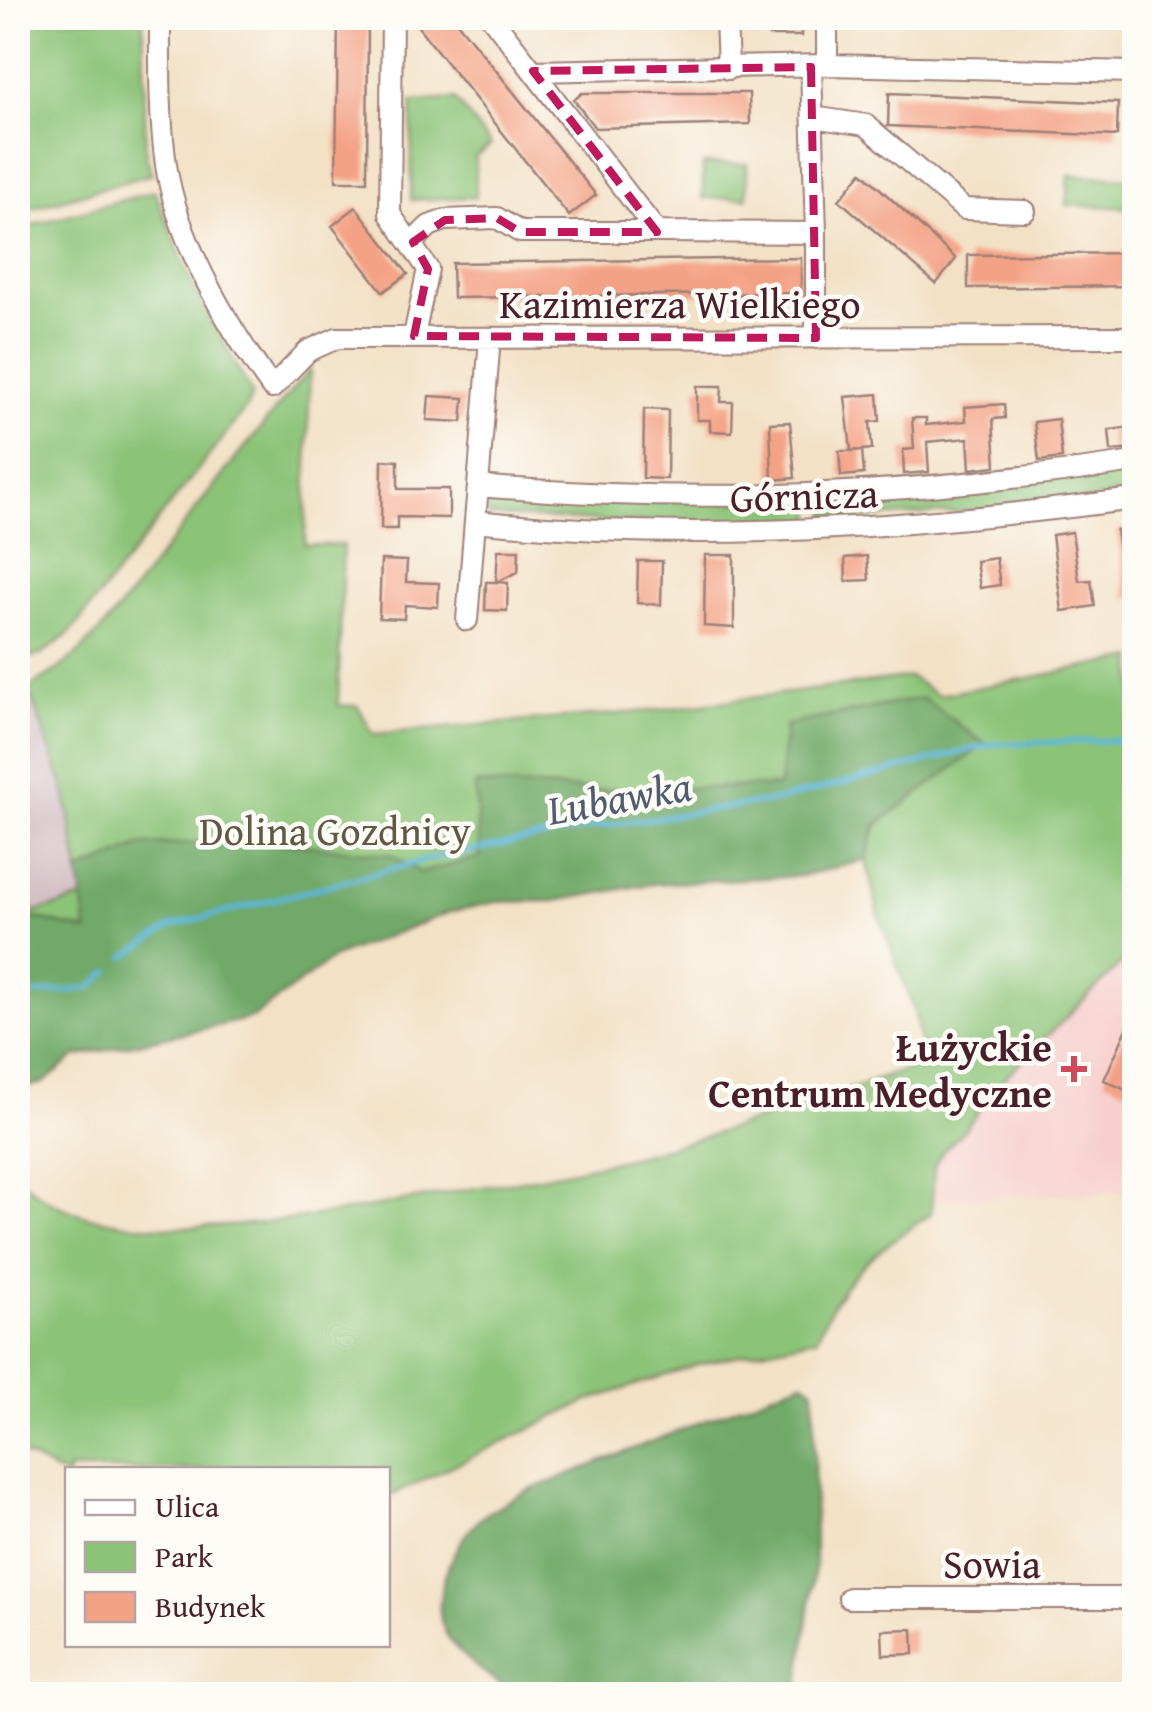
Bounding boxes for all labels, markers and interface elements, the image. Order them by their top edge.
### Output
street label: Kazimierza Wielkiego [499,274,861,333]
street label: Górnicza [729,463,879,527]
water label: Lubawka [541,754,696,840]
park label: Dolina Gozdnicy [199,801,471,860]
place label: Łużyckie Centrum Medyczne [708,1017,1052,1122]
marker: Łużyckie Centrum Medyczne [1061,1056,1087,1082]
legend [65,1467,390,1647]
text: Ulica [155,1484,219,1528]
text: Park [155,1534,214,1578]
street label: Sowia [943,1534,1041,1593]
text: Budynek [155,1584,266,1628]

